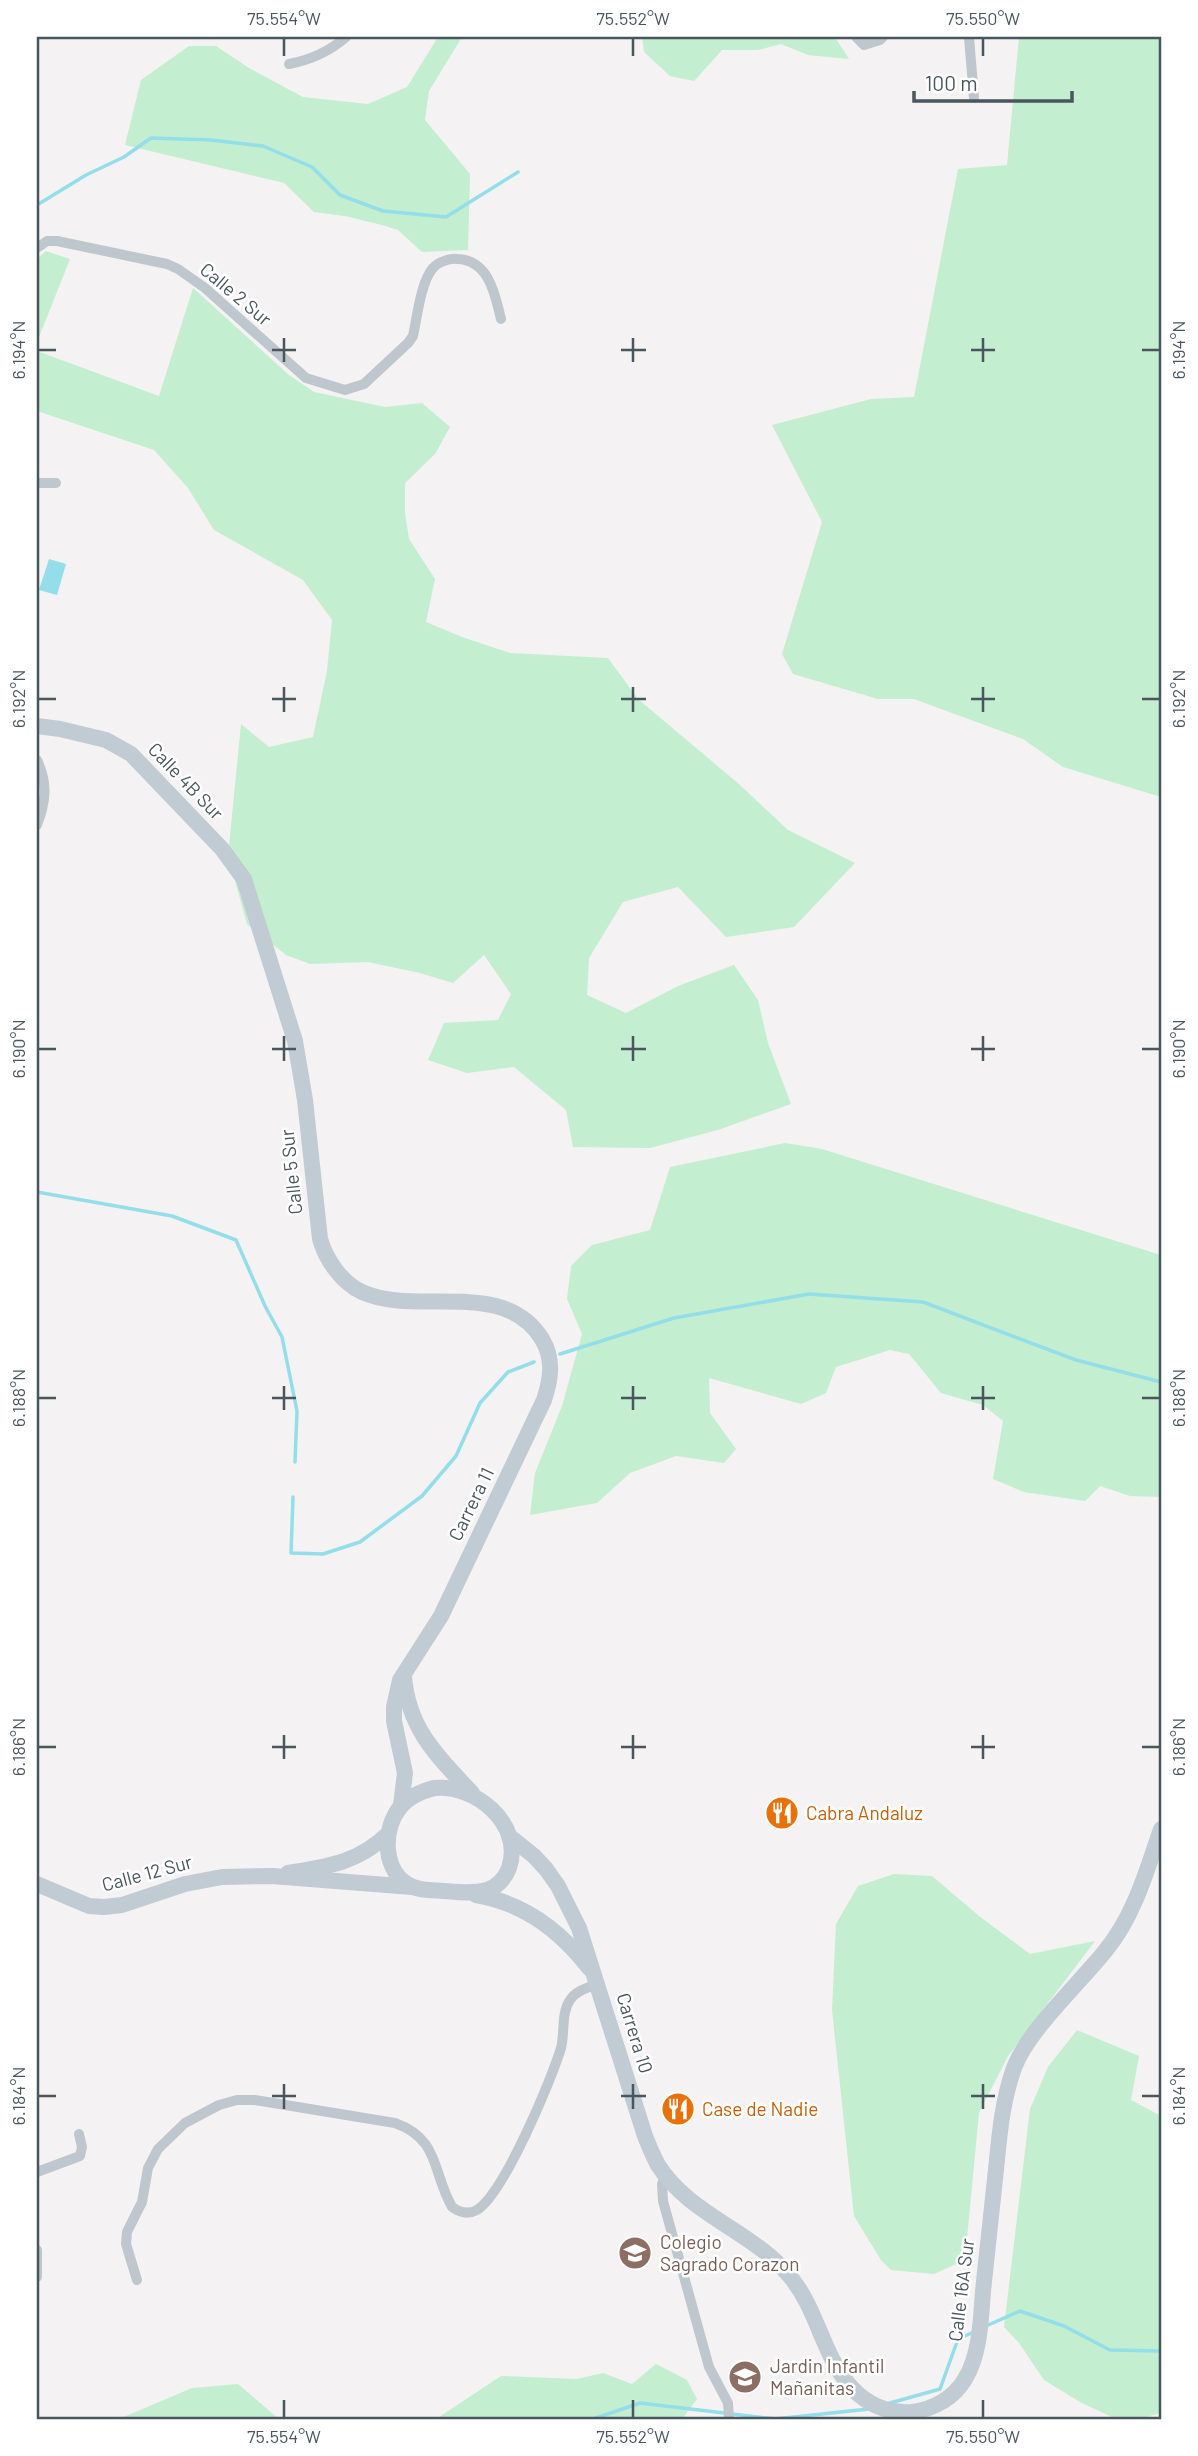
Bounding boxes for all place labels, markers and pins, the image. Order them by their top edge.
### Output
restaurant icon: Cabra Andaluz [763,1794,801,1832]
place label: Cabra Andaluz [806,1801,923,1824]
restaurant icon: Case de Nadie [659,2090,697,2128]
place label: Case de Nadie [702,2097,818,2120]
place label: Colegio Sagrado Corazon [660,2230,800,2275]
school or university icon: Colegio Sagrado Corazon [616,2234,654,2272]
place label: Jardin Infantil Mañanitas [770,2354,884,2399]
school or university icon: Jardin Infantil Mañanitas [726,2358,764,2396]

